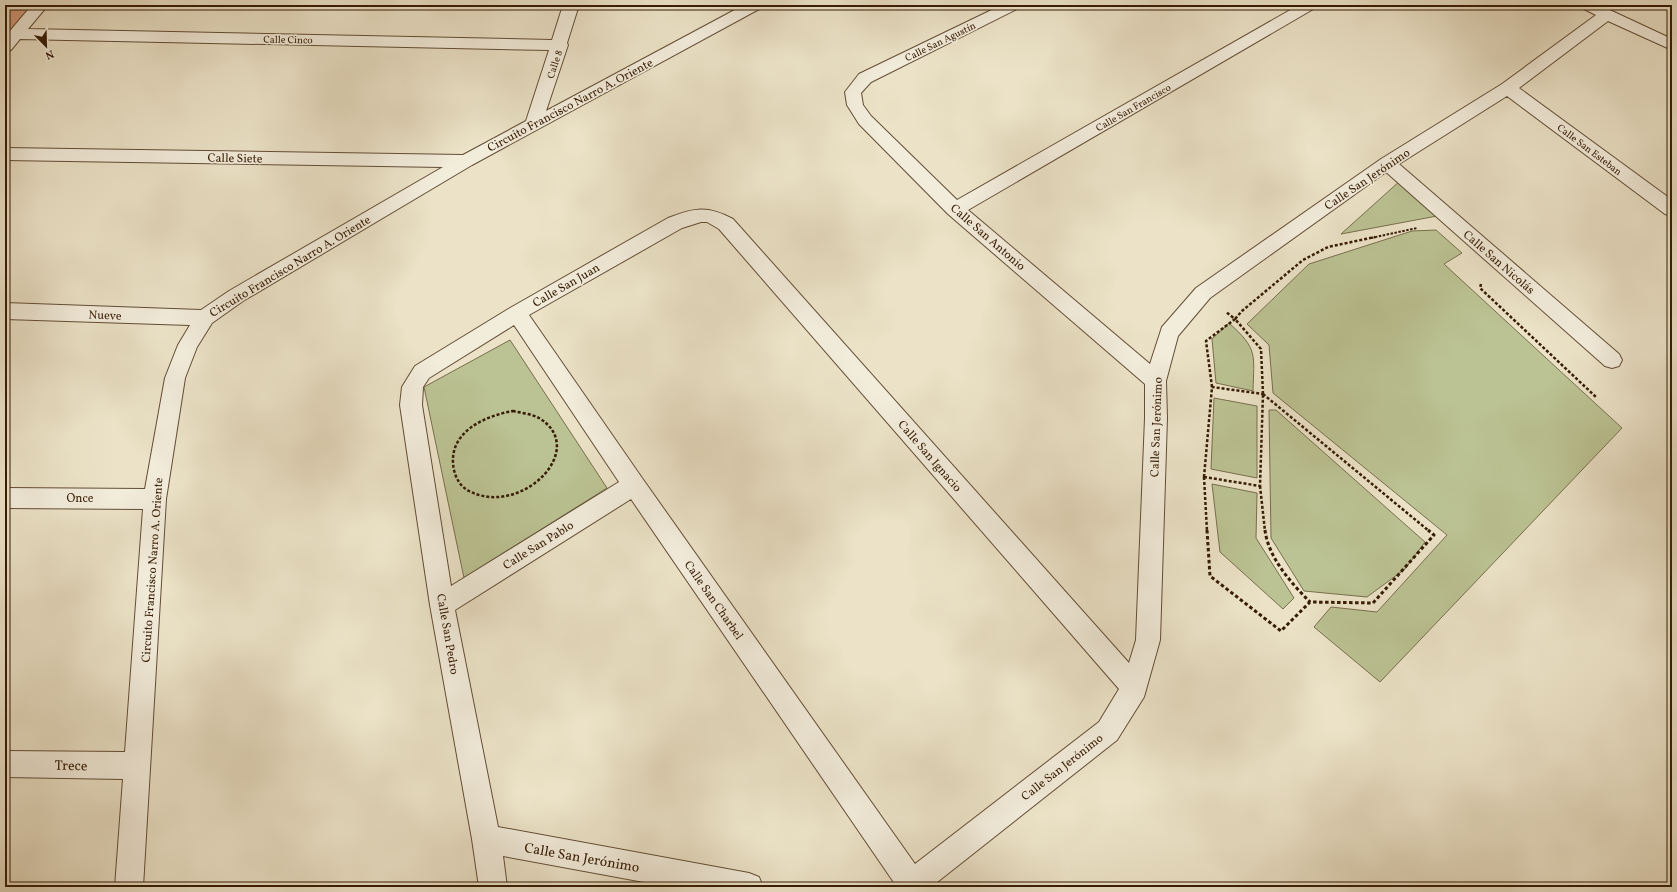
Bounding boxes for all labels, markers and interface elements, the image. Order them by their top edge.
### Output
street label: Calle San Agustín [903,19,978,65]
north arrow [26,26,66,66]
street label: Calle Cinco [263,33,313,47]
text: N [43,45,56,62]
street label: Calle 8 [544,48,566,80]
street label: Circuito Francisco Narro A. Oriente [485,55,656,156]
street label: Calle San Francisco [1093,81,1174,135]
street label: Calle San Esteban [1554,121,1625,179]
street label: Calle San Jerónimo [1322,145,1414,214]
street label: Calle Siete [207,151,263,167]
street label: Calle San Antonio [946,201,1028,275]
street label: Circuito Francisco Narro A. Oriente [207,212,374,321]
street label: Calle San Nicolás [1459,227,1538,298]
street label: Calle San Juan [530,260,603,312]
street label: Nueve [88,307,122,325]
street label: Calle San Jerónimo [1147,377,1167,477]
street label: Calle San Ignacio [894,417,965,496]
street label: Circuito Francisco Narro A. Oriente [139,477,167,663]
street label: Once [67,491,94,507]
street label: Calle San Pablo [500,518,577,574]
street label: Calle San Charbel [680,558,747,644]
street label: Calle San Pedro [432,592,462,676]
street label: Calle San Jerónimo [1018,731,1107,805]
street label: Trece [54,757,88,776]
street label: Calle San Jerónimo [523,839,641,878]

